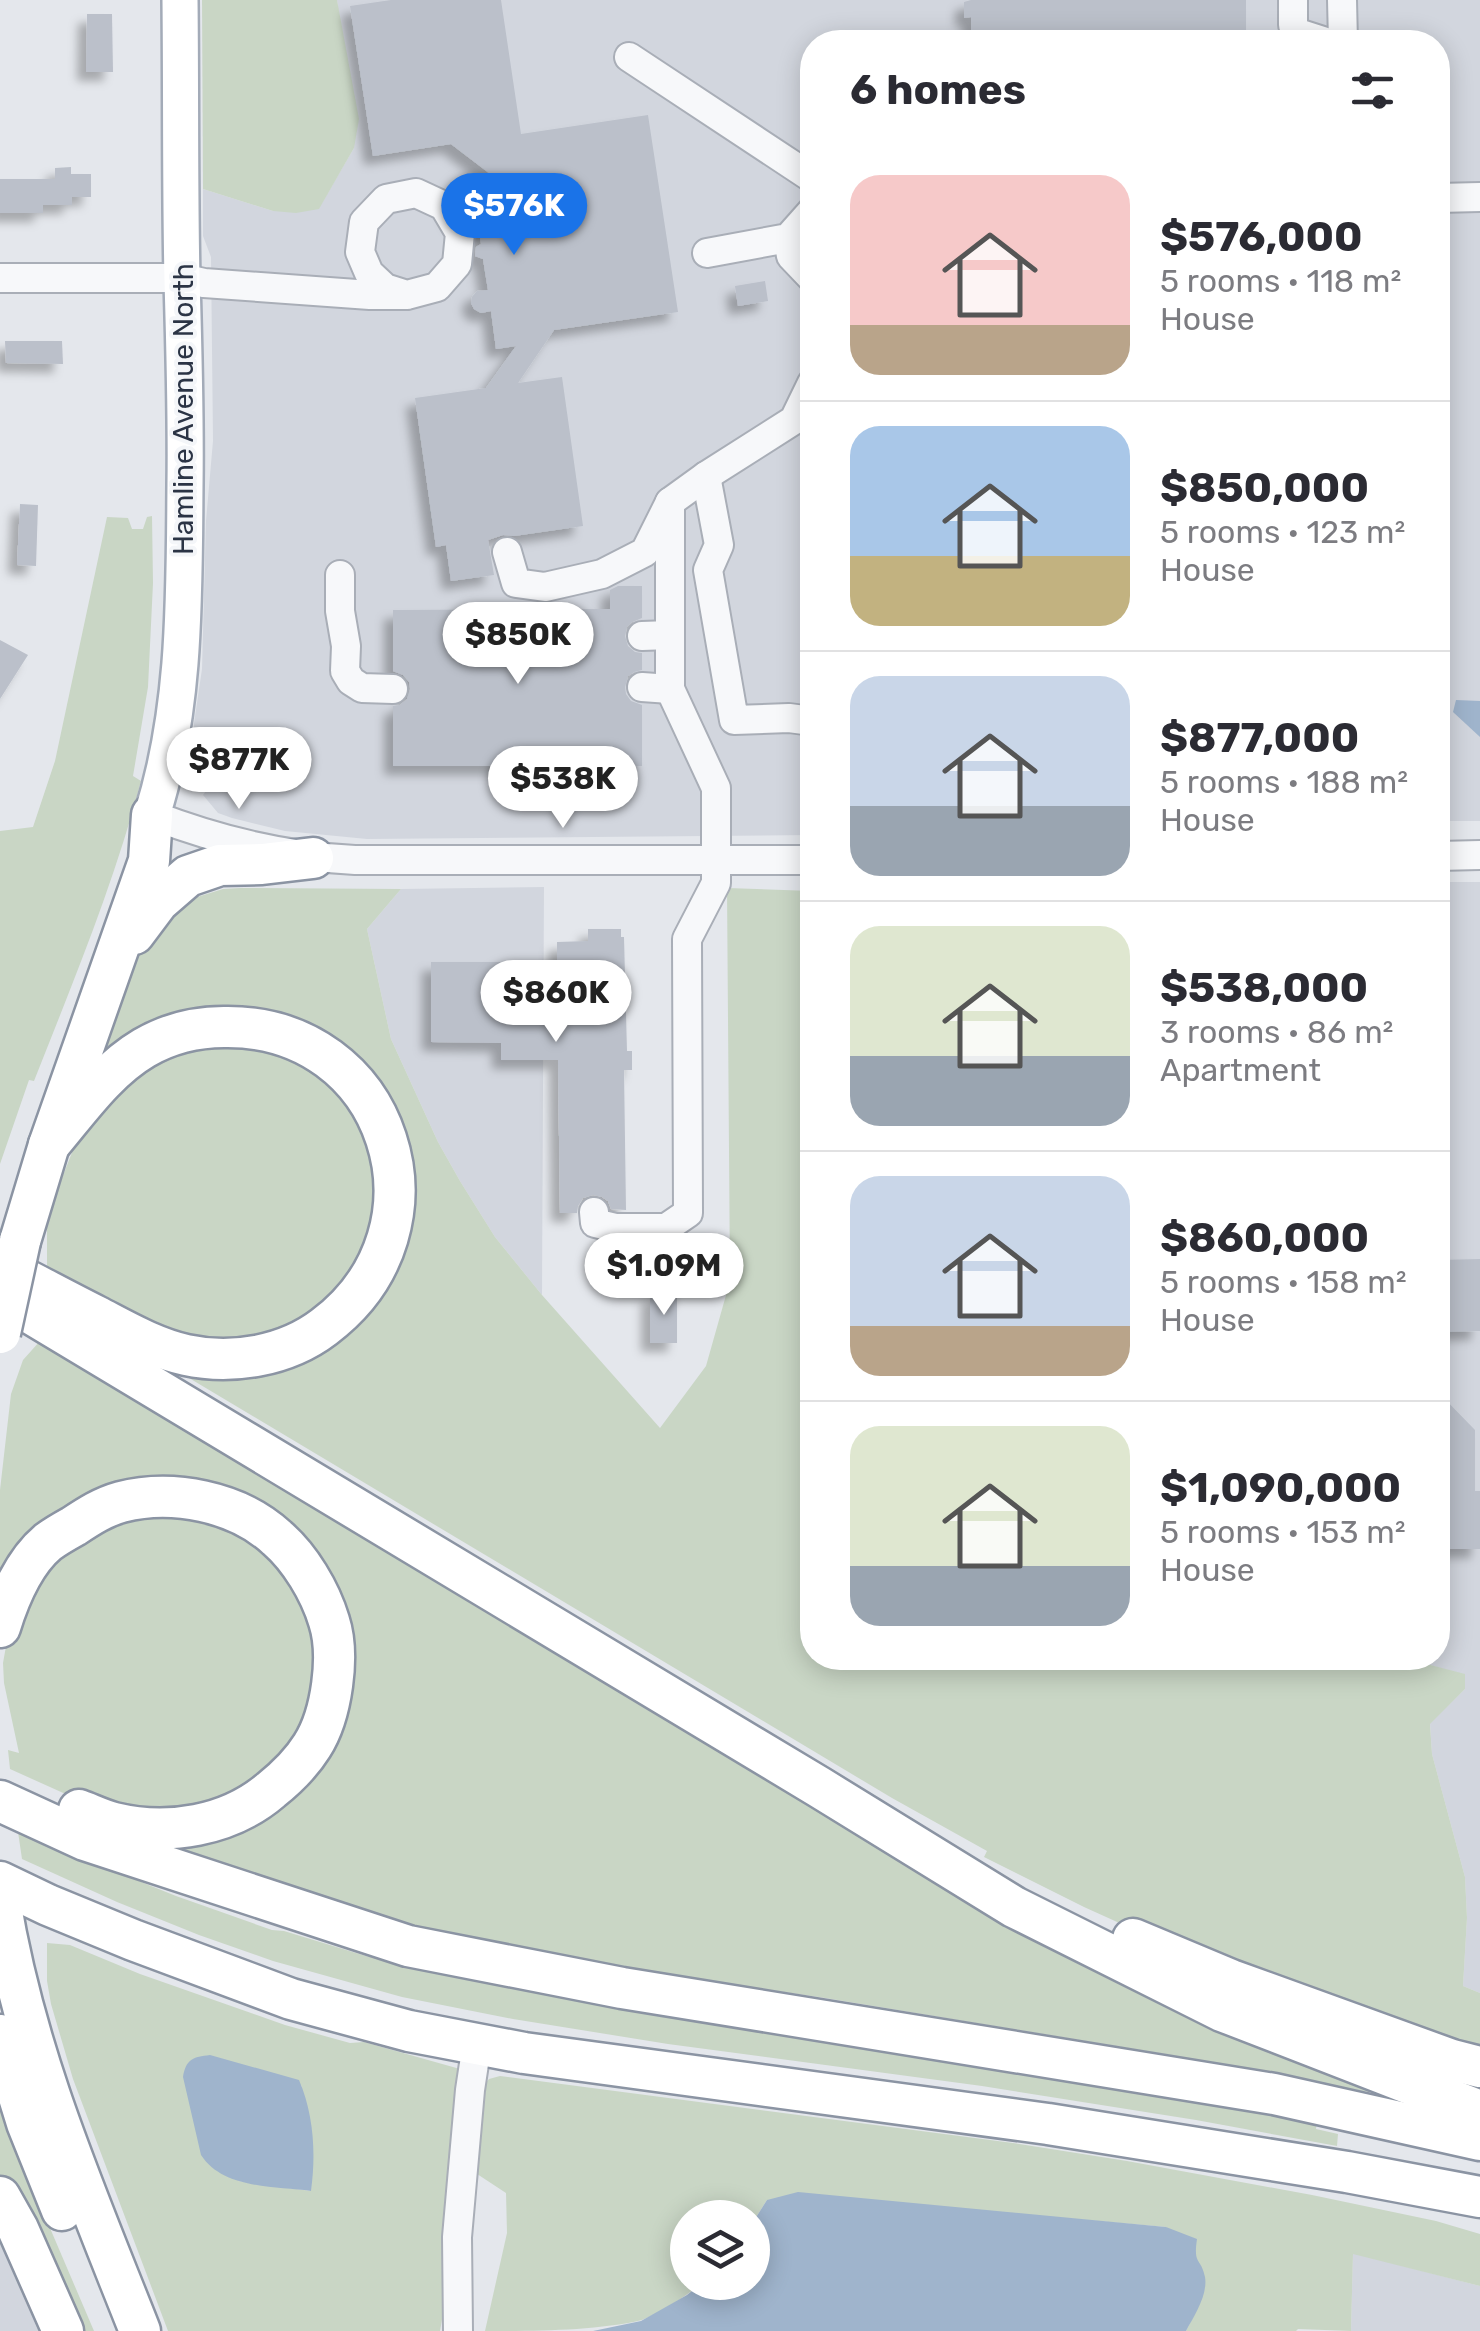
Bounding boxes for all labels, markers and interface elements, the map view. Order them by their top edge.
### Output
icon: filters [1345,63,1400,118]
text: 6 homes [850,65,1026,115]
pin: $576K [444,173,584,258]
text: $576K [463,186,565,224]
text: $576,000 [1160,212,1363,262]
icon: home [930,215,1050,335]
text: 5 rooms · 118 m² [1160,262,1401,300]
street label: Hamline Avenue North [167,263,200,555]
text: House [1160,300,1255,338]
text: $850,000 [1160,463,1369,513]
icon: home [930,466,1050,586]
text: 5 rooms · 123 m² [1160,513,1405,551]
text: House [1160,551,1255,589]
pin: $850K [448,602,588,687]
text: $850K [465,615,571,653]
text: $877,000 [1160,713,1359,763]
icon: home [930,716,1050,836]
pin: $877K [169,727,309,812]
text: $877K [189,740,289,778]
pin: $538K [493,746,633,831]
text: $538K [510,759,616,797]
text: 5 rooms · 188 m² [1160,763,1408,801]
text: House [1160,801,1255,839]
pin: $860K [486,960,626,1045]
text: $538,000 [1160,963,1368,1013]
icon: home [930,966,1050,1086]
text: $860K [503,973,609,1011]
text: 3 rooms · 86 m² [1160,1013,1394,1051]
text: Apartment [1160,1051,1321,1089]
text: $860,000 [1160,1213,1369,1263]
icon: home [930,1216,1050,1336]
pin: $1.09M [583,1233,745,1318]
text: $1.09M [607,1246,721,1284]
text: 5 rooms · 158 m² [1160,1263,1407,1301]
text: House [1160,1301,1255,1339]
text: $1,090,000 [1160,1463,1401,1513]
icon: home [930,1466,1050,1586]
text: 5 rooms · 153 m² [1160,1513,1406,1551]
text: House [1160,1551,1255,1589]
map controls [670,2200,770,2300]
button: layers [670,2200,770,2300]

